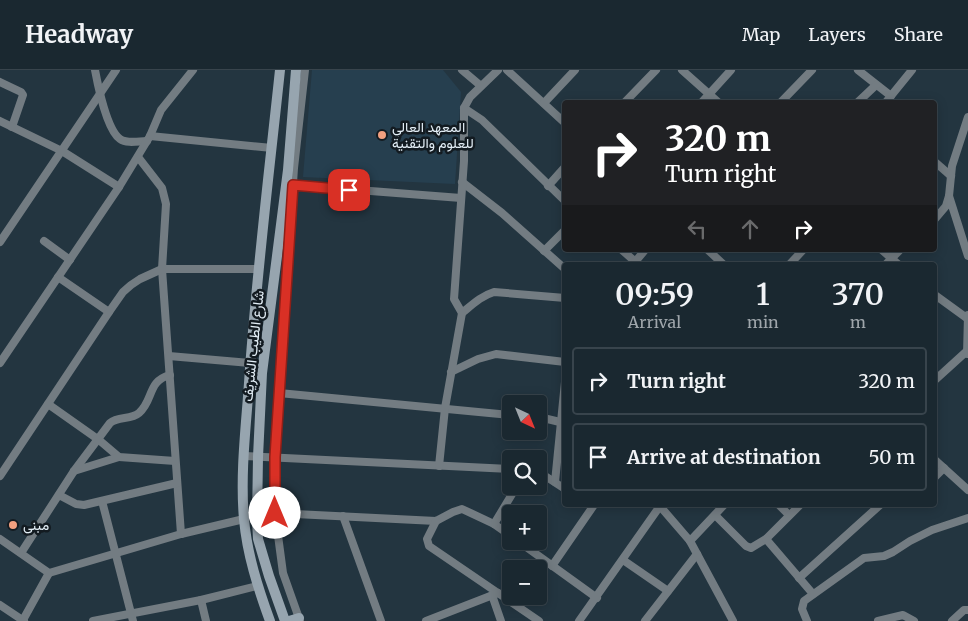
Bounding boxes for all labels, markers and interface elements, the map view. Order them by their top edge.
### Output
text: Headway [25,19,133,50]
text: Map [742,23,780,46]
text: Layers [808,23,866,46]
text: Share [894,23,943,46]
text: 320 m [665,117,771,161]
place label: المعهد العالي للعلوم والتقنية [392,118,474,152]
icon: right [582,120,647,185]
marker: المعهد العالي للعلوم والتقنية [376,129,388,141]
text: Turn right [665,160,776,188]
pin [328,169,370,211]
icon: arrive [335,176,363,204]
icon: left [683,215,711,243]
icon: ahead [736,215,764,243]
icon: right [789,215,817,243]
text: 09:59 [615,275,694,313]
text: 1 [756,275,770,313]
text: 370 [832,275,884,313]
street label: شارع الطيب الشريف [238,290,270,403]
text: Arrival [628,312,681,332]
text: min [747,312,779,332]
text: m [850,312,866,332]
icon: right [584,367,612,395]
text: Turn right [627,369,726,393]
text: 320 m [858,369,915,393]
north arrow [502,395,548,440]
map controls [502,395,547,605]
icon: arrive [584,443,612,471]
text: Arrive at destination [627,445,821,469]
text: 50 m [869,445,915,469]
button: search [502,450,547,495]
position arrow [248,486,300,538]
button: + [502,505,547,550]
place label: مبنى [23,516,49,534]
marker: مبنى [7,519,19,531]
button: − [502,560,547,605]

